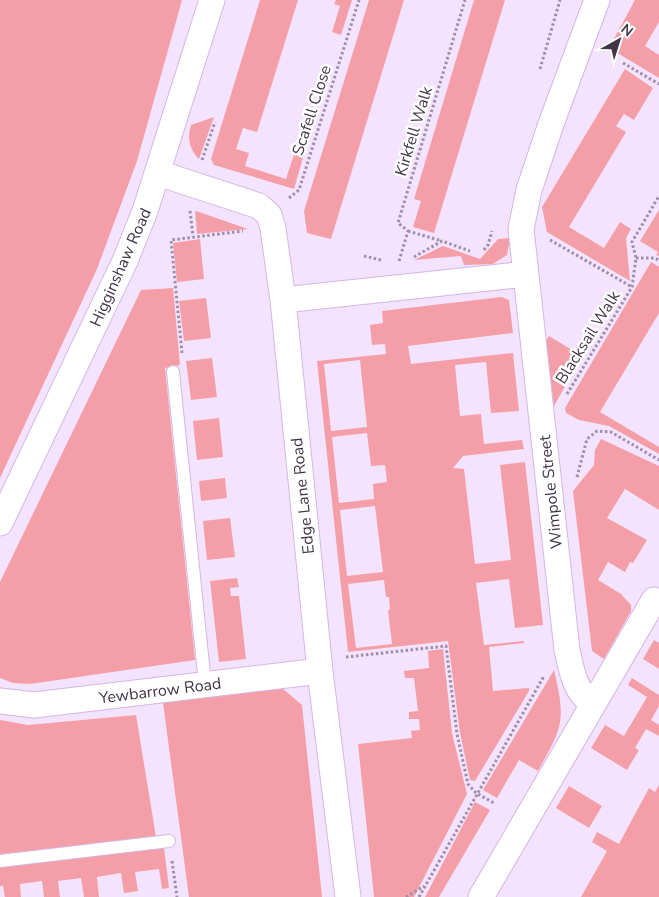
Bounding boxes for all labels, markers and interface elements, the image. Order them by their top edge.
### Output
north arrow [594,15,644,65]
text: N [617,20,637,41]
street label: Scafell Close [287,62,337,158]
street label: Kirkfell Walk [390,83,438,179]
street label: Higginshaw Road [85,205,157,330]
street label: Blacksail Walk [550,286,626,388]
street label: Wimpole Street [534,434,568,550]
street label: Edge Lane Road [286,437,320,555]
street label: Yewbarrow Road [97,673,222,710]

